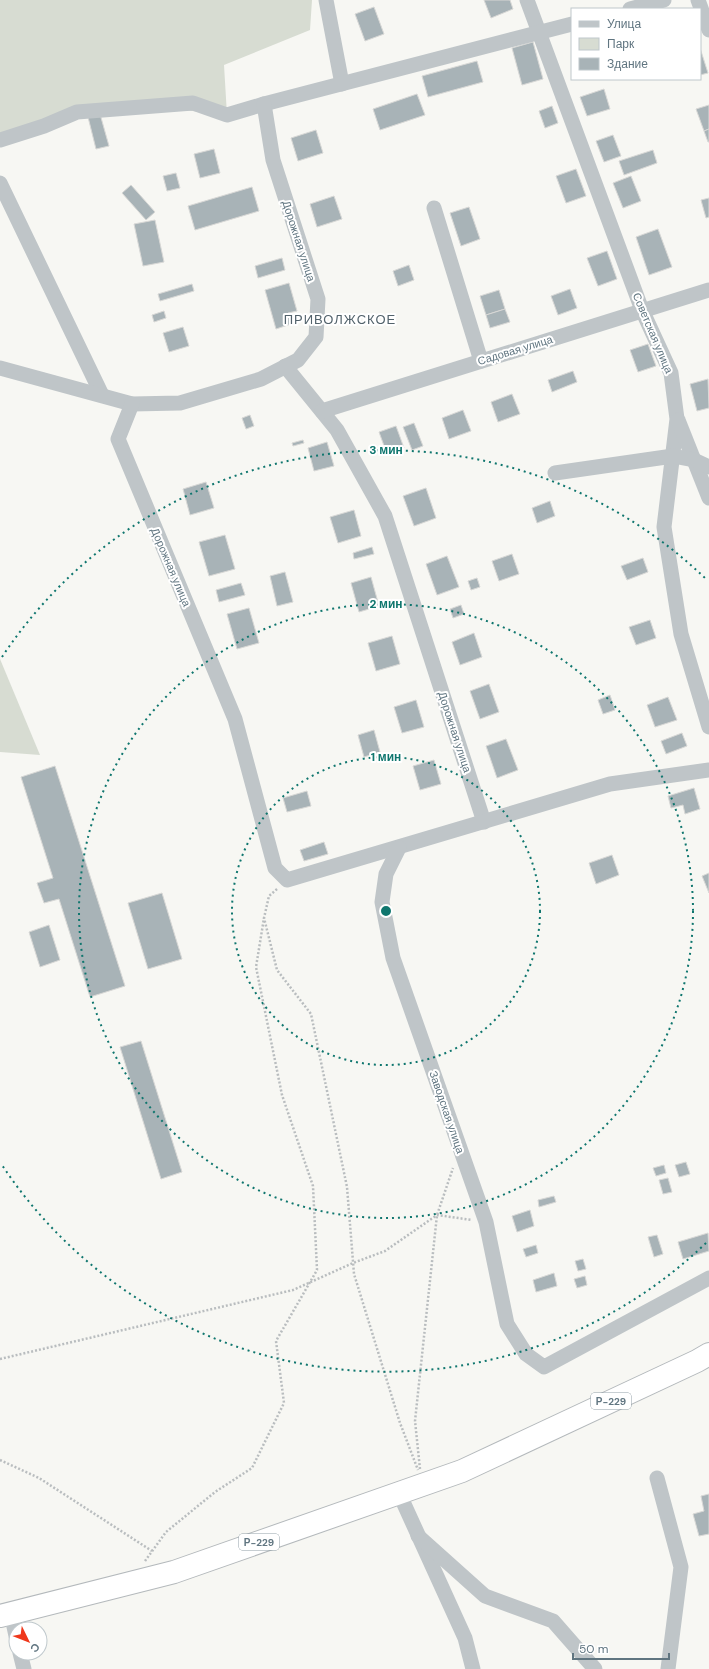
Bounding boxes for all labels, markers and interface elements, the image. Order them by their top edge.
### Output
legend [571,8,701,80]
text: Улица [607,16,641,32]
text: Парк [607,36,635,52]
text: Здание [607,56,648,72]
street label: Дорожная улица [279,199,319,284]
street label: Советская улица [630,291,677,376]
district label: ПРИВОЛЖСКОЕ [284,311,396,328]
street label: Садовая улица [476,332,555,368]
text: 3 мин [369,442,403,458]
street label: Дорожная улица [148,525,194,609]
text: 2 мин [369,596,403,612]
street label: Дорожная улица [435,690,475,775]
text: 1 мин [371,749,401,765]
centre of rings [379,904,393,918]
street label: Заводская улица [426,1069,468,1156]
road number: Р-229 [591,1393,631,1409]
road number: Р-229 [239,1534,279,1550]
north arrow [8,1621,48,1661]
scale bar [573,1635,669,1661]
text: С [27,1640,43,1656]
text: 50 m [579,1641,608,1657]

